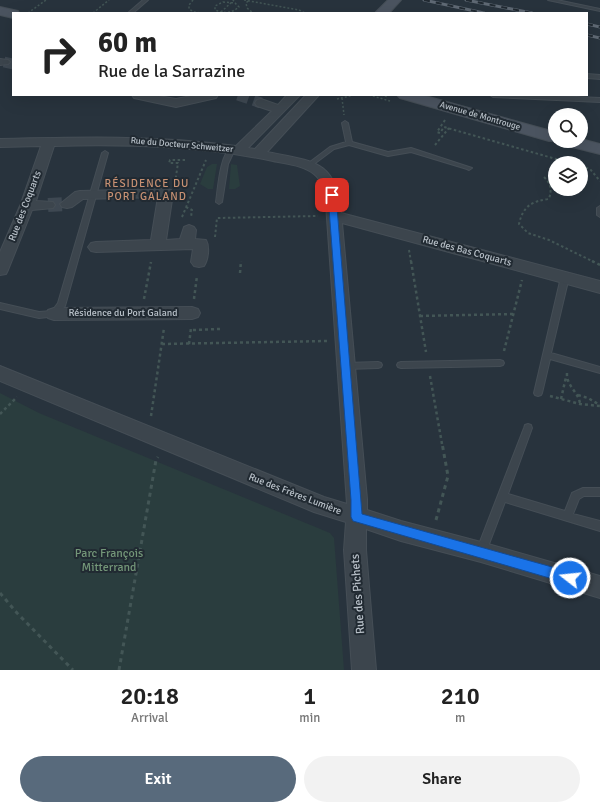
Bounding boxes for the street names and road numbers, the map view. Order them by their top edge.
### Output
street label: Avenue de Montrouge [438,99,522,133]
street label: Rue du Docteur Schweitzer [130,135,235,155]
street label: Rue des Coquarts [6,169,44,243]
street label: Rue des Bas Coquarts [421,233,513,269]
street label: Résidence du Port Galand [68,307,178,319]
street label: Rue des Frères Lumière [247,471,343,517]
street label: Rue des Pichets [348,554,368,634]

